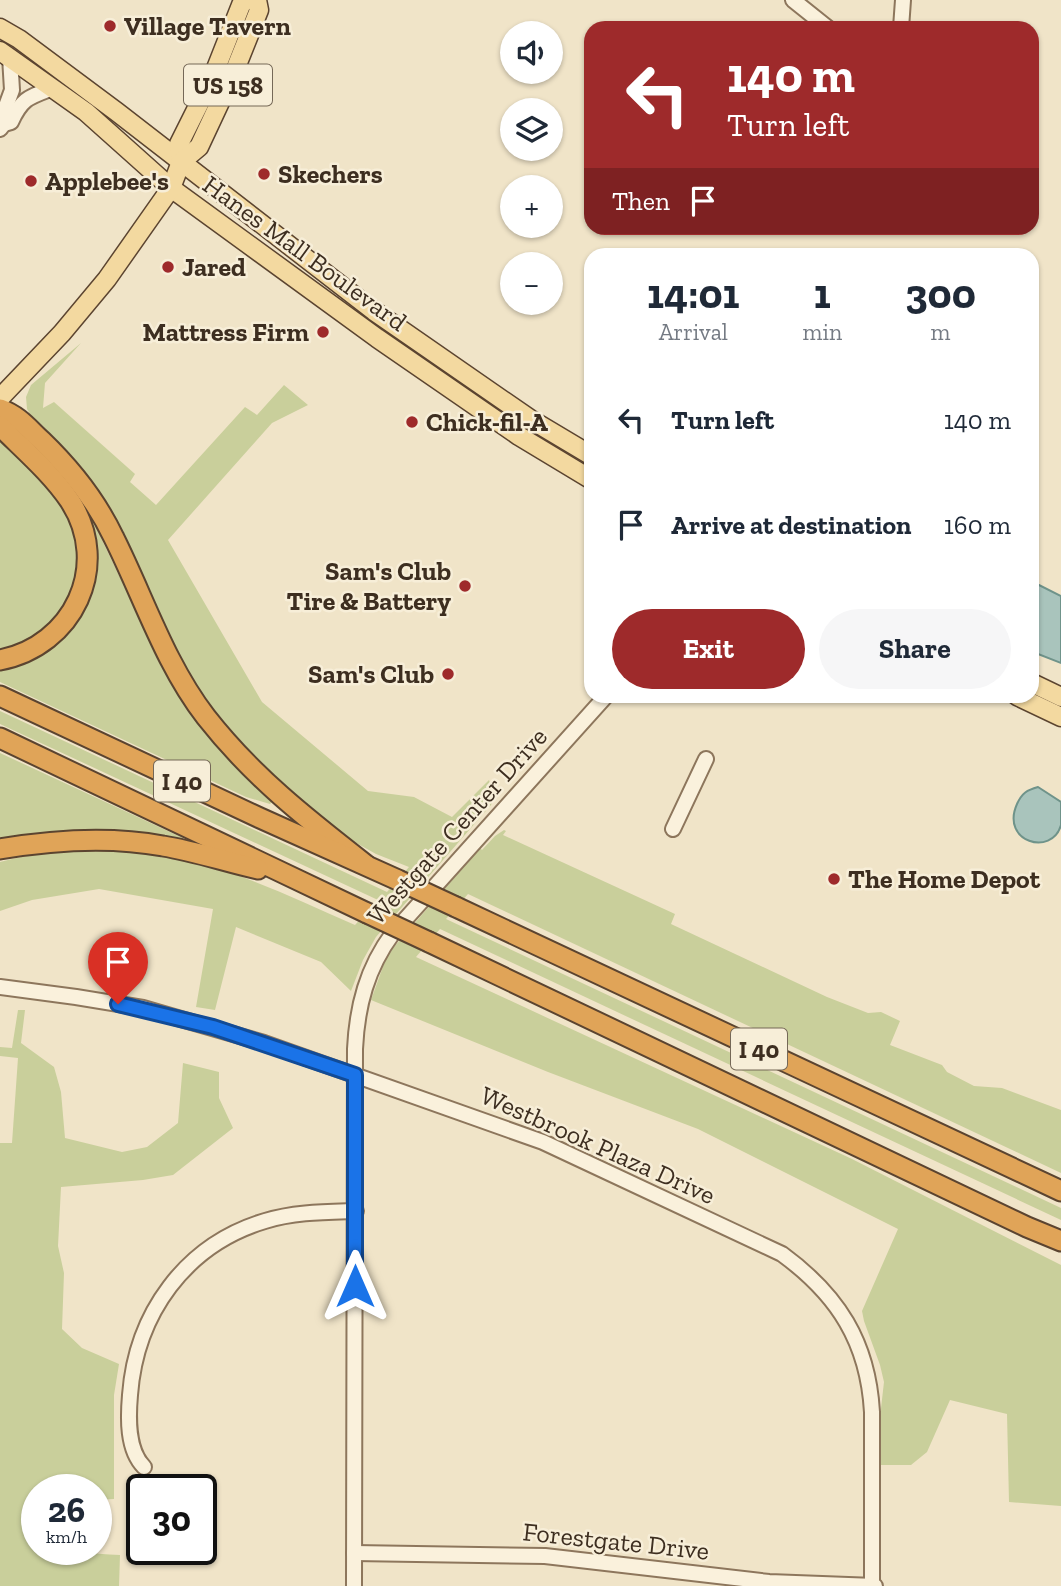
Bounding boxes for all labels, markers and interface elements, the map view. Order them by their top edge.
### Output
place label: Village Tavern [124,10,292,42]
marker: Village Tavern [102,18,118,34]
map controls [500,21,563,315]
button: sound [500,21,563,84]
text: 140 m [727,46,855,105]
icon: left [612,49,703,140]
road number: US 158 [184,64,272,106]
button: layers [500,98,563,161]
text: Turn left [727,106,849,144]
place label: Skechers [278,158,383,190]
place label: Applebee's [45,165,169,197]
marker: Skechers [256,166,272,182]
street label: Hanes Mall Boulevard [197,168,413,338]
marker: Applebee's [23,173,39,189]
button: + [500,175,563,238]
icon: arrive [684,182,722,220]
text: Then [612,185,670,217]
place label: Jared [182,251,246,283]
button: − [500,252,563,315]
marker: Jared [160,259,176,275]
text: 14:01 [647,268,740,319]
text: 1 [814,268,831,319]
text: 300 [905,268,976,319]
place label: Mattress Firm [142,316,309,348]
text: Arrival [659,318,728,346]
text: min [803,318,842,346]
text: m [931,318,950,346]
marker: Mattress Firm [315,324,331,340]
icon: left [612,401,650,439]
text: Turn left [671,404,774,436]
text: 140 m [944,404,1011,436]
place label: Chick-fil-A [426,406,548,438]
marker: Chick-fil-A [404,414,420,430]
icon: arrive [612,506,650,544]
text: Arrive at destination [671,509,911,541]
text: 160 m [944,509,1011,541]
place label: Sam's Club Tire & Battery [286,555,451,617]
marker: Sam's Club Tire & Battery [457,578,473,594]
button: Exit [612,609,805,689]
button: Share [819,609,1011,689]
place label: Sam's Club [308,658,434,690]
marker: Sam's Club [440,666,456,682]
street label: Westgate Center Drive [360,721,554,931]
road number: I 40 [154,760,210,802]
place label: The Home Depot [848,863,1041,895]
marker: The Home Depot [826,871,842,887]
pin [88,932,148,1004]
icon: arrive [99,943,137,981]
road number: I 40 [731,1028,787,1070]
street label: Westbrook Plaza Drive [476,1079,720,1211]
position arrow [318,1249,392,1323]
speed limit sign: 30 [126,1474,217,1565]
text: 26 [48,1489,85,1531]
street label: Forestgate Drive [521,1515,711,1567]
text: km/h [46,1526,87,1548]

